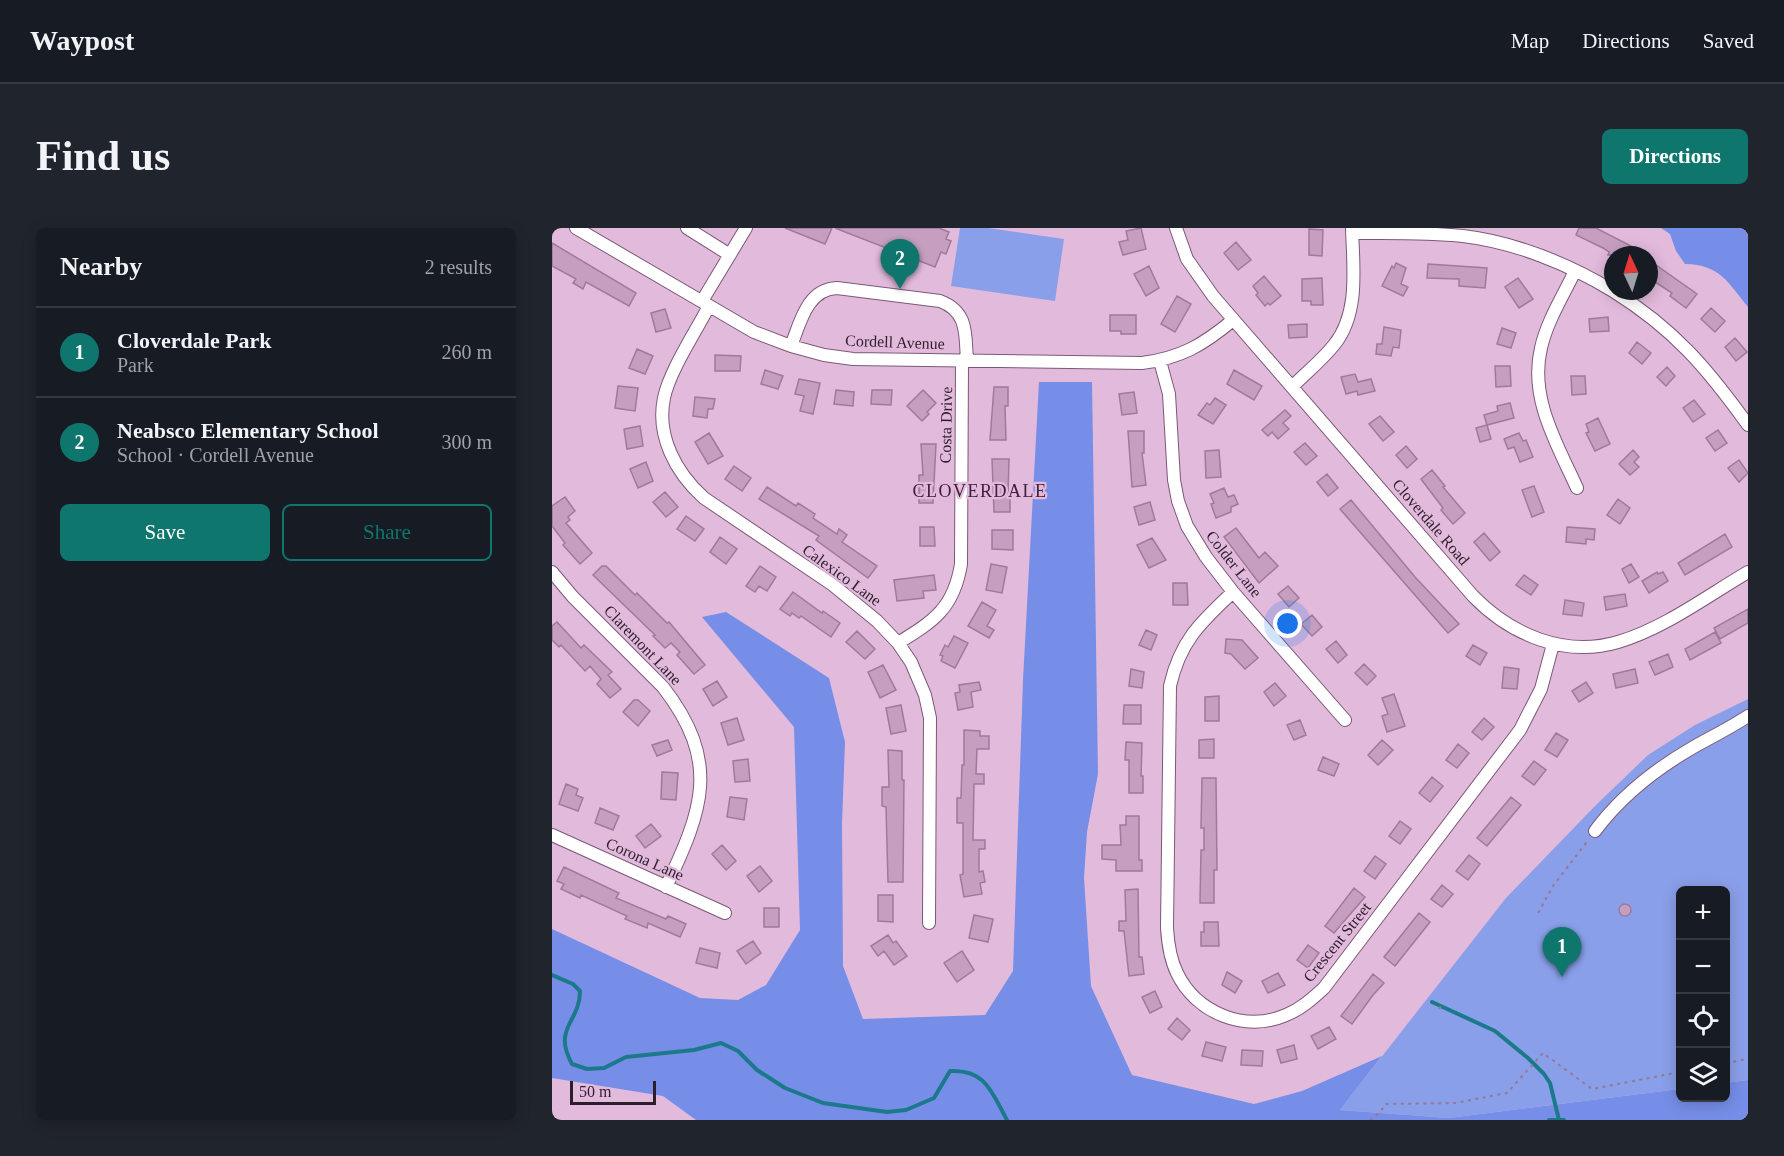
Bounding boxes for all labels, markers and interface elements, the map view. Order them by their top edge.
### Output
text: Waypost [30,25,134,56]
text: Map [1511,29,1549,53]
text: Directions [1582,29,1670,53]
text: Saved [1703,29,1754,53]
button: Directions [1602,129,1748,184]
text: Find us [36,133,170,179]
pin: 2 [880,239,920,289]
north arrow [1604,246,1658,300]
text: Nearby [60,252,142,281]
text: 2 results [425,256,492,278]
text: Cloverdale Park [117,328,272,353]
street label: Cordell Avenue [845,332,945,352]
text: 1 [75,341,85,363]
text: 260 m [441,341,492,363]
text: Park [117,354,154,376]
street label: Costa Drive [937,386,955,464]
text: Neabsco Elementary School [117,418,379,443]
text: 2 [75,431,85,453]
text: 300 m [441,431,492,453]
text: School · Cordell Avenue [117,444,314,466]
street label: Cloverdale Road [1389,476,1473,568]
district label: CLOVERDALE [913,481,1048,501]
button: Save [60,504,270,561]
button: Share [282,504,492,561]
street label: Colder Lane [1203,527,1265,601]
street label: Calexico Lane [799,541,885,609]
street label: Claremont Lane [601,602,685,688]
your location [1273,609,1302,638]
street label: Corona Lane [604,834,686,884]
map controls [1676,886,1730,1102]
button: + [1676,886,1730,940]
street label: Crescent Street [1300,898,1375,985]
pin: 1 [1542,928,1582,977]
button: − [1676,940,1730,994]
button: locate [1676,994,1730,1048]
button: layers [1676,1048,1730,1102]
scale bar [570,1078,656,1106]
text: 50 m [579,1083,611,1100]

